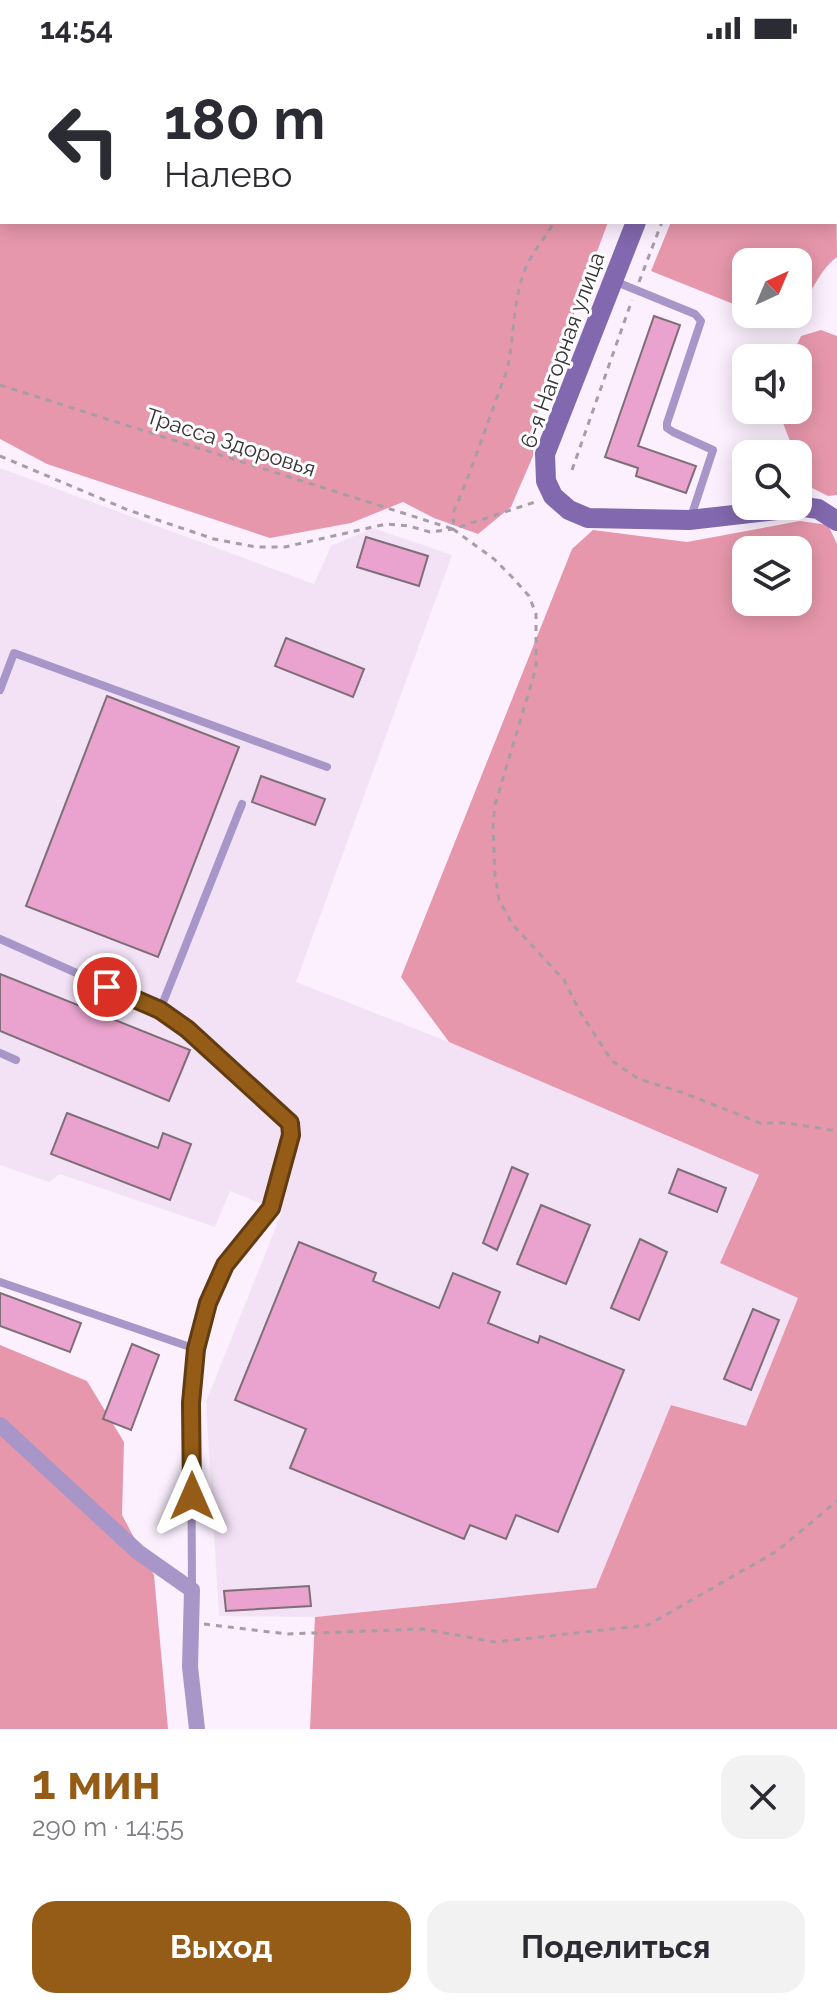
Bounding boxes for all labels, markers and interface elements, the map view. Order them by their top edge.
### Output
text: 14:54 [40,11,113,46]
text: 180 m [164,86,325,152]
icon: left [32,88,136,192]
text: Налево [164,153,292,195]
street label: 6-я Нагорная улица [514,248,610,452]
north arrow [732,248,812,328]
map controls [732,248,812,616]
button: sound [732,344,812,424]
street label: Трасса Здоровья [143,402,319,482]
button: search [732,440,812,520]
button: layers [732,536,812,616]
pin [73,953,141,1021]
icon: arrive [85,965,129,1009]
position arrow [150,1454,234,1538]
text: 1 мин [32,1754,161,1810]
button: close [721,1755,805,1839]
text: 290 m · 14:55 [32,1812,184,1842]
button: Выход [32,1901,411,1993]
button: Поделиться [427,1901,805,1993]

